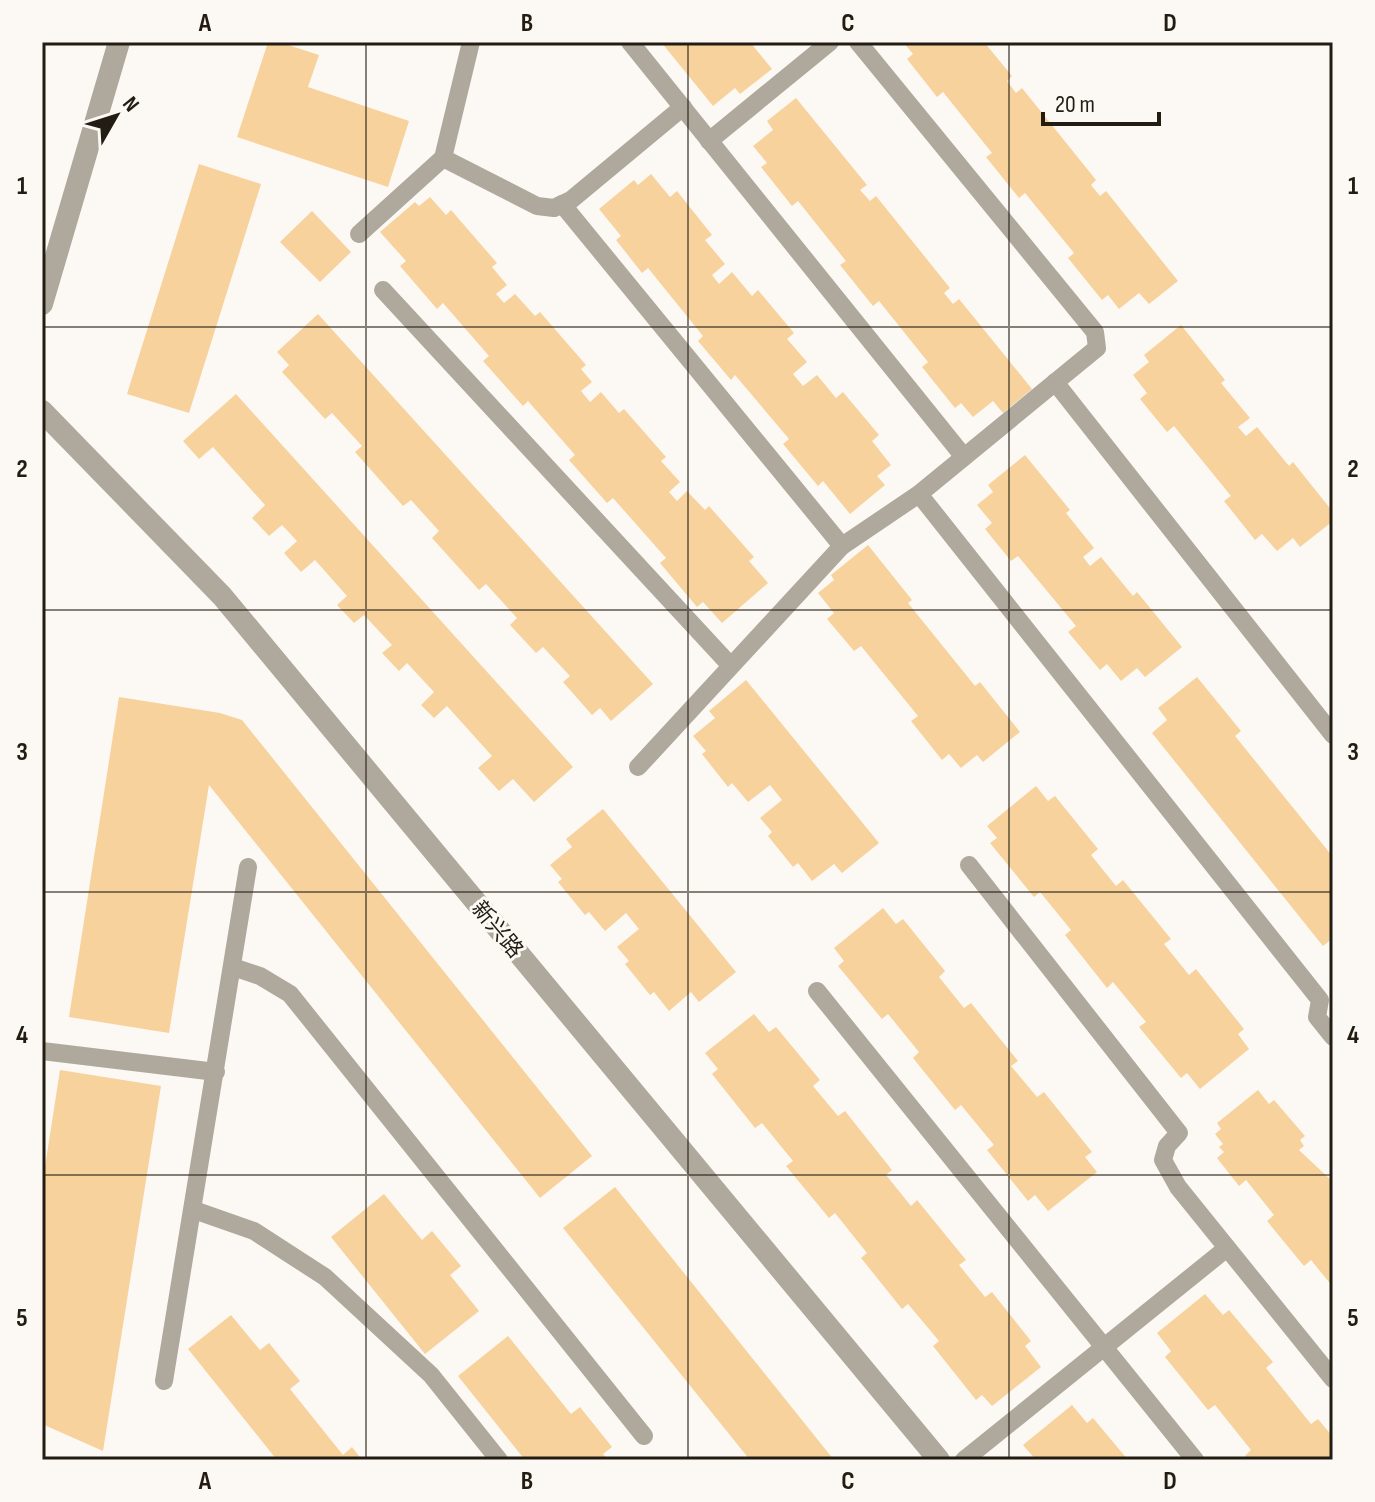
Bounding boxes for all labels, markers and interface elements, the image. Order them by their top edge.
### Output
text: A [198,8,212,39]
text: B [521,8,533,39]
text: C [841,8,855,39]
text: D [1163,8,1177,39]
north arrow [76,76,156,156]
scale bar [1043,76,1159,126]
text: 20 m [1055,90,1095,119]
text: N [116,91,145,117]
text: 1 [17,171,27,202]
text: 1 [1348,171,1358,202]
text: 2 [16,454,28,485]
text: 2 [1347,454,1359,485]
text: 3 [16,737,28,768]
text: 3 [1347,737,1359,768]
street label: 新兴路 [465,896,528,964]
text: 4 [16,1020,28,1051]
text: 4 [1347,1020,1359,1051]
text: 5 [16,1303,28,1334]
text: 5 [1347,1303,1359,1334]
text: A [198,1466,212,1497]
text: B [521,1466,533,1497]
text: C [841,1466,855,1497]
text: D [1163,1466,1177,1497]

